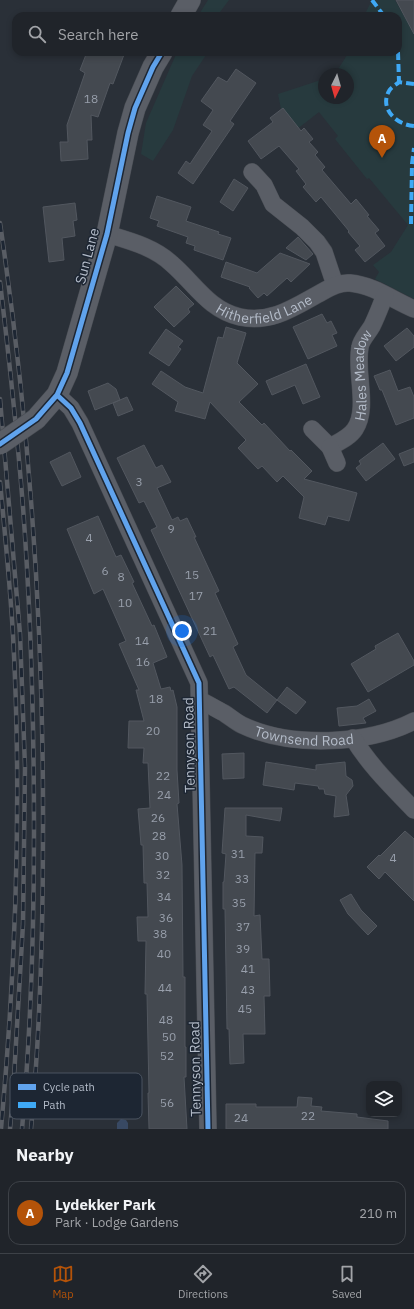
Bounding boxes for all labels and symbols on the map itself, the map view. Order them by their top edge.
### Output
north arrow [318,68,354,104]
house number: 18 [84,91,98,106]
pin: A [369,125,395,158]
street label: Sun Lane [71,226,103,286]
street label: Hitherfield Lane [213,290,316,328]
street label: Hales Meadow [350,326,376,422]
house number: 3 [135,474,143,489]
house number: 9 [167,521,175,536]
house number: 4 [85,530,93,545]
house number: 6 [101,563,109,578]
house number: 15 [185,567,199,582]
house number: 8 [117,569,125,584]
house number: 17 [189,588,203,603]
house number: 10 [118,595,132,610]
your location [172,621,192,641]
house number: 21 [203,623,217,638]
house number: 14 [135,633,149,648]
house number: 16 [136,654,150,669]
house number: 18 [149,691,163,706]
street label: Tennyson Road [179,697,199,793]
street label: Townsend Road [252,722,355,750]
house number: 20 [146,723,160,738]
house number: 22 [156,768,170,783]
house number: 24 [157,787,171,802]
house number: 26 [151,810,165,825]
house number: 28 [152,828,166,843]
house number: 31 [231,846,245,861]
house number: 30 [155,848,169,863]
house number: 4 [389,850,397,865]
house number: 32 [156,867,170,882]
house number: 33 [235,871,249,886]
house number: 34 [157,889,171,904]
house number: 35 [232,895,246,910]
house number: 36 [159,910,173,925]
house number: 37 [236,919,250,934]
house number: 38 [153,926,167,941]
house number: 39 [236,941,250,956]
house number: 40 [157,946,171,961]
house number: 41 [241,961,255,976]
house number: 44 [158,980,172,995]
house number: 43 [241,982,255,997]
house number: 45 [238,1001,252,1016]
house number: 48 [159,1012,173,1027]
street label: Tennyson Road [185,1021,205,1117]
house number: 50 [162,1029,176,1044]
house number: 52 [160,1048,174,1063]
legend [10,1073,142,1119]
text: Cycle path [43,1080,95,1094]
house number: 56 [160,1095,174,1110]
text: Path [43,1098,66,1112]
house number: 22 [301,1108,315,1123]
house number: 24 [234,1110,248,1125]

